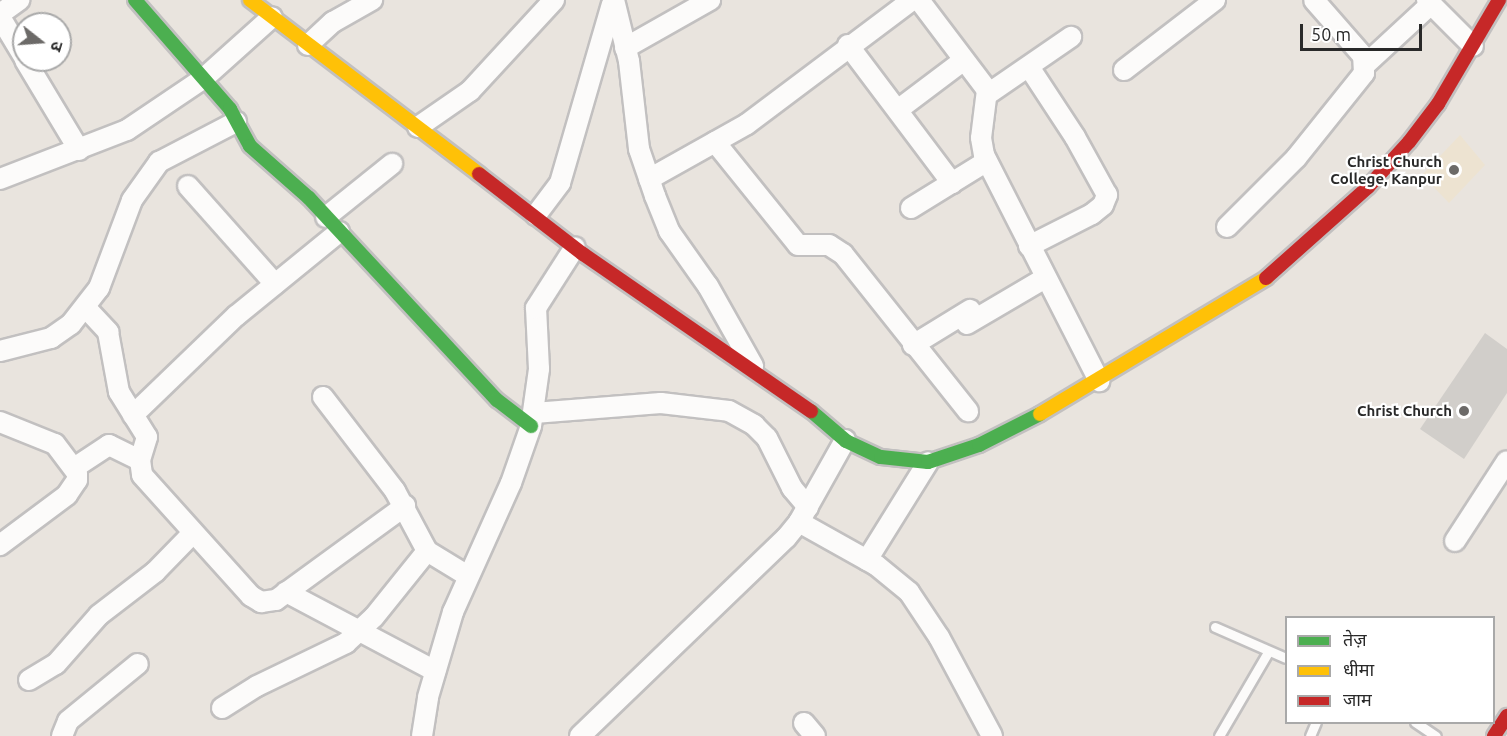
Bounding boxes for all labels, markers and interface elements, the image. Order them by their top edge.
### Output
north arrow [12,12,72,72]
scale bar [1303,12,1424,50]
text: 50 m [1311,24,1351,44]
text: उ [47,40,67,54]
place label: Christ Church College, Kanpur [1330,152,1442,187]
marker: Christ Church College, Kanpur [1447,163,1461,177]
place label: Christ Church [1357,402,1452,420]
marker: Christ Church [1457,404,1471,418]
legend [1285,616,1495,724]
text: तेज़ [1343,629,1367,649]
text: धीमा [1343,659,1374,679]
text: जाम [1343,689,1372,709]

